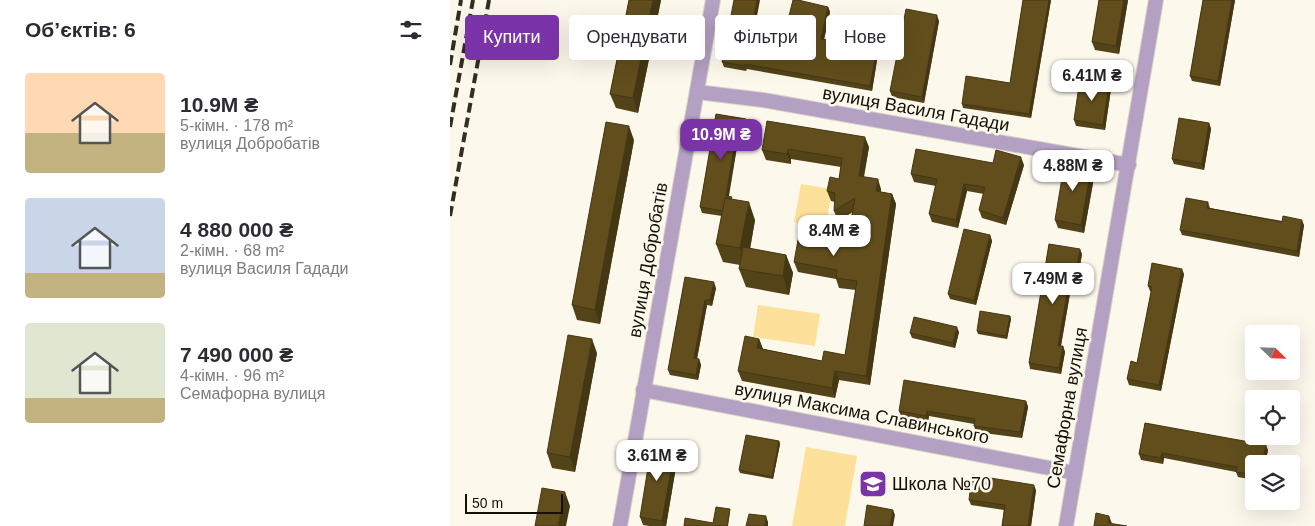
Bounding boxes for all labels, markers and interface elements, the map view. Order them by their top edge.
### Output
chip: Купити [465,15,559,60]
chip: Орендувати [569,15,705,60]
chip: Фільтри [715,15,816,60]
chip: Нове [826,15,904,60]
icon: filters [397,16,425,44]
text: Об’єктів: 6 [25,18,136,41]
pin: 6.41M ₴ [1046,59,1138,102]
text: 6.41M ₴ [1062,67,1122,84]
street label: вулиця Василя Гадади [821,83,1011,135]
icon: home [65,93,125,153]
text: 10.9M ₴ [180,93,258,116]
text: 5-кімн. · 178 m² [180,117,293,134]
pin: 10.9M ₴ [675,119,767,161]
text: 10.9M ₴ [691,126,751,143]
text: вулиця Добробатів [180,135,320,152]
pin: 4.88M ₴ [1027,150,1119,192]
text: 4.88M ₴ [1043,157,1103,174]
street label: вулиця Добробатів [624,181,672,339]
pin: 8.4M ₴ [793,214,875,257]
icon: home [65,218,125,278]
text: 4 880 000 ₴ [180,218,293,241]
text: 8.4M ₴ [809,222,859,239]
text: 2-кімн. · 68 m² [180,242,284,259]
text: вулиця Василя Гадади [180,260,348,277]
pin: 7.49M ₴ [1007,262,1099,305]
text: 7.49M ₴ [1023,270,1083,287]
north arrow [1245,325,1300,380]
map controls [1245,325,1300,510]
street label: Семафорна вулиця [1043,326,1091,490]
icon: home [65,343,125,403]
text: 7 490 000 ₴ [180,343,293,366]
text: 4-кімн. · 96 m² [180,367,284,384]
street label: вулиця Максима Славинського [733,378,991,448]
text: Семафорна вулиця [180,385,325,402]
button: locate [1245,390,1300,445]
pin: 3.61M ₴ [611,440,703,482]
text: 3.61M ₴ [627,447,687,464]
button: layers [1245,455,1300,510]
school or university icon: Школа №70 [858,469,888,499]
place label: Школа №70 [892,474,991,494]
scale bar [465,491,562,514]
text: 50 m [472,495,503,511]

